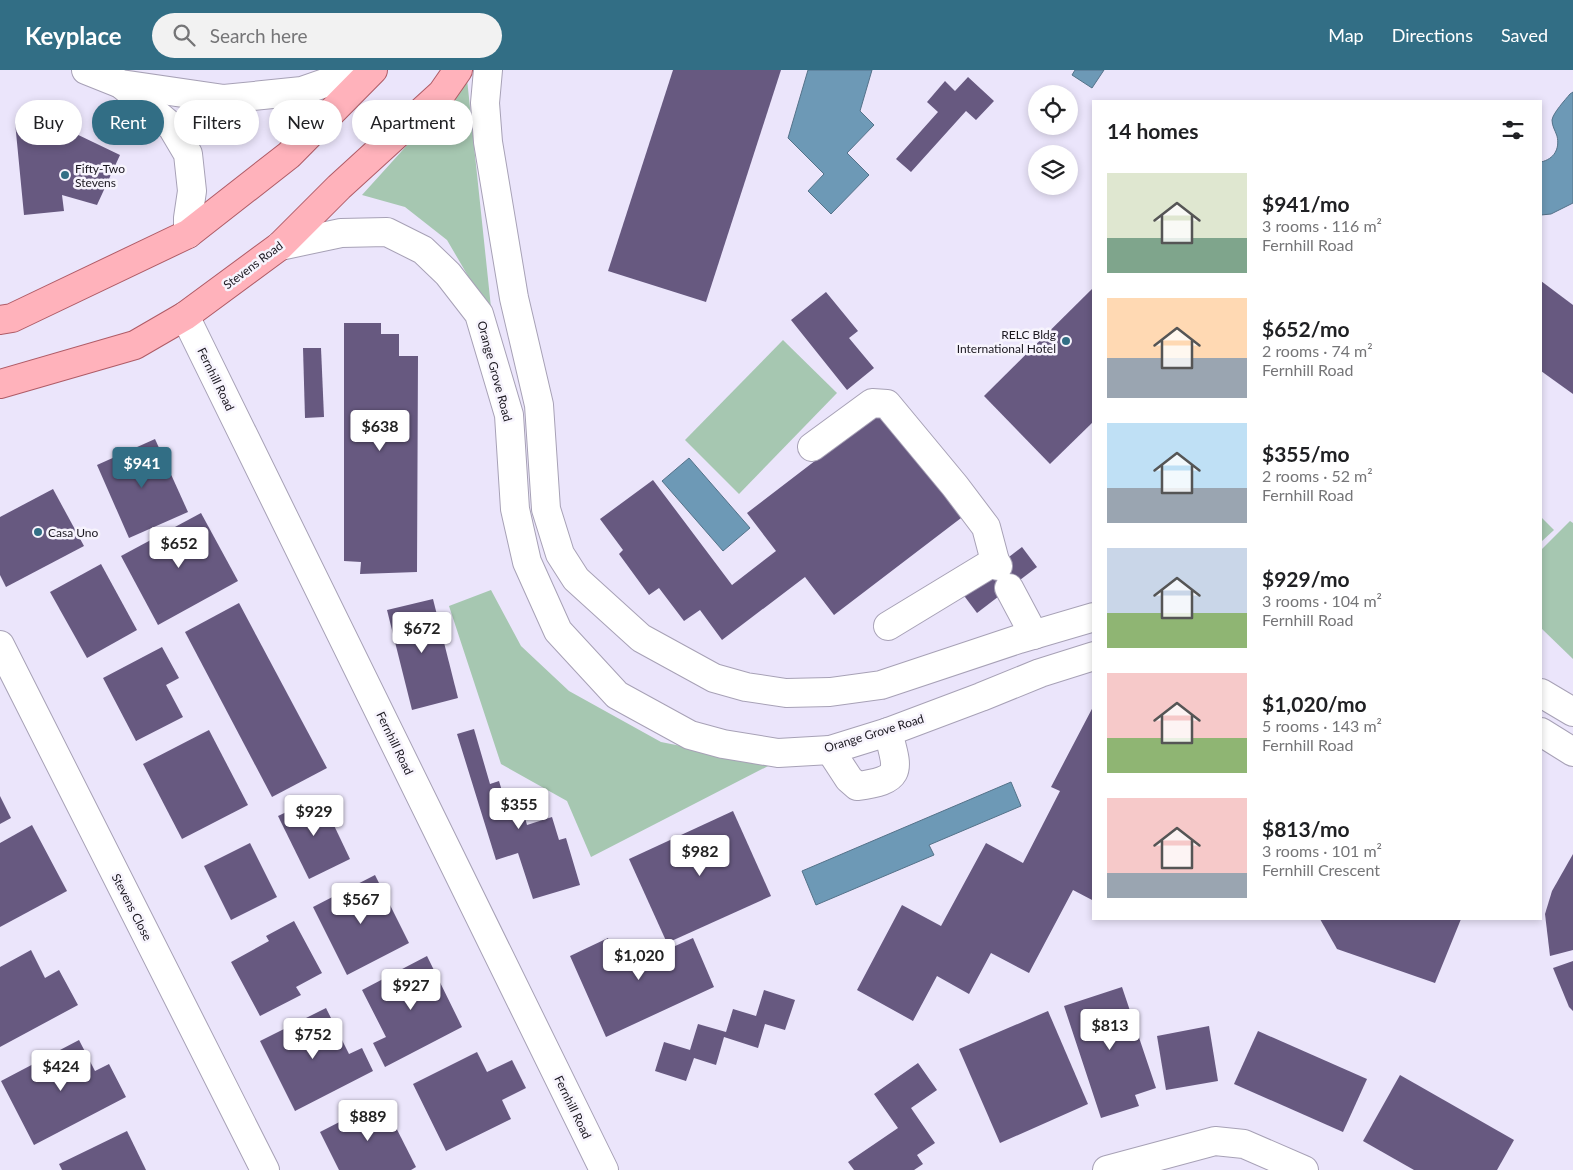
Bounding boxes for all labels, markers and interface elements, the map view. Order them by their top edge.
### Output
search box [152,13,502,58]
text: Keyplace [25,21,122,50]
icon: search [170,21,198,49]
text: Search here [210,24,308,47]
text: Map [1328,24,1364,46]
text: Directions [1392,24,1473,46]
text: Saved [1501,24,1548,46]
map controls [1028,85,1078,195]
button: locate [1028,85,1078,135]
chip: Buy [15,100,82,145]
chip: Rent [92,100,164,145]
chip: Filters [174,100,259,145]
chip: New [269,100,342,145]
chip: Apartment [352,100,473,145]
icon: filters [1499,116,1527,144]
text: 14 homes [1107,118,1198,143]
button: layers [1028,145,1078,195]
place label: Fifty-Two Stevens [75,161,125,190]
marker: Fifty-Two Stevens [59,169,71,181]
text: $941/mo [1262,191,1350,216]
icon: home [1147,193,1207,253]
text: 3 rooms · 116 m² [1262,216,1382,235]
text: Fernhill Road [1262,235,1353,254]
street label: Stevens Road [220,238,286,292]
text: $652/mo [1262,316,1350,341]
icon: home [1147,318,1207,378]
street label: Orange Grove Road [474,319,516,423]
place label: RELC Bldg International Hotel [957,327,1056,356]
marker: RELC Bldg International Hotel [1060,335,1072,347]
text: 2 rooms · 74 m² [1262,341,1373,360]
street label: Fernhill Road [194,345,238,413]
text: Fernhill Road [1262,360,1353,379]
pin: $638 [350,410,410,452]
text: $638 [361,416,399,435]
text: $355/mo [1262,441,1350,466]
icon: home [1147,443,1207,503]
pin: $941 [112,446,172,489]
text: $941 [123,453,161,472]
text: 2 rooms · 52 m² [1262,466,1373,485]
text: Fernhill Road [1262,485,1353,504]
place label: Casa Uno [48,525,99,540]
marker: Casa Uno [32,526,44,538]
pin: $652 [149,526,209,569]
text: $652 [160,533,198,552]
text: $929/mo [1262,566,1350,591]
icon: home [1147,568,1207,628]
text: 3 rooms · 104 m² [1262,591,1382,610]
text: Fernhill Road [1262,610,1353,629]
pin: $672 [392,612,452,654]
text: $672 [403,618,441,637]
text: $1,020/mo [1262,691,1367,716]
icon: home [1147,693,1207,753]
street label: Fernhill Road [373,709,417,777]
street label: Orange Grove Road [822,711,926,755]
text: 5 rooms · 143 m² [1262,716,1382,735]
text: Fernhill Road [1262,735,1353,754]
pin: $355 [489,788,549,830]
pin: $929 [284,794,344,837]
text: $355 [500,794,538,813]
text: $929 [295,801,333,820]
text: $813/mo [1262,816,1350,841]
icon: home [1147,818,1207,878]
pin: $982 [670,834,730,877]
text: $982 [681,841,719,860]
text: 3 rooms · 101 m² [1262,841,1382,860]
text: Fernhill Crescent [1262,860,1380,879]
street label: Stevens Close [109,871,155,943]
pin: $567 [331,882,391,925]
text: $567 [342,889,380,908]
pin: $1,020 [598,938,680,981]
text: $1,020 [614,945,664,964]
pin: $927 [381,968,441,1011]
text: $927 [392,975,430,994]
pin: $813 [1080,1008,1140,1051]
text: $813 [1091,1015,1129,1034]
pin: $752 [283,1018,343,1060]
text: $752 [294,1024,332,1043]
pin: $424 [31,1050,91,1092]
text: $424 [42,1056,80,1075]
street label: Fernhill Road [551,1073,595,1141]
pin: $889 [338,1100,398,1142]
text: $889 [349,1106,387,1125]

